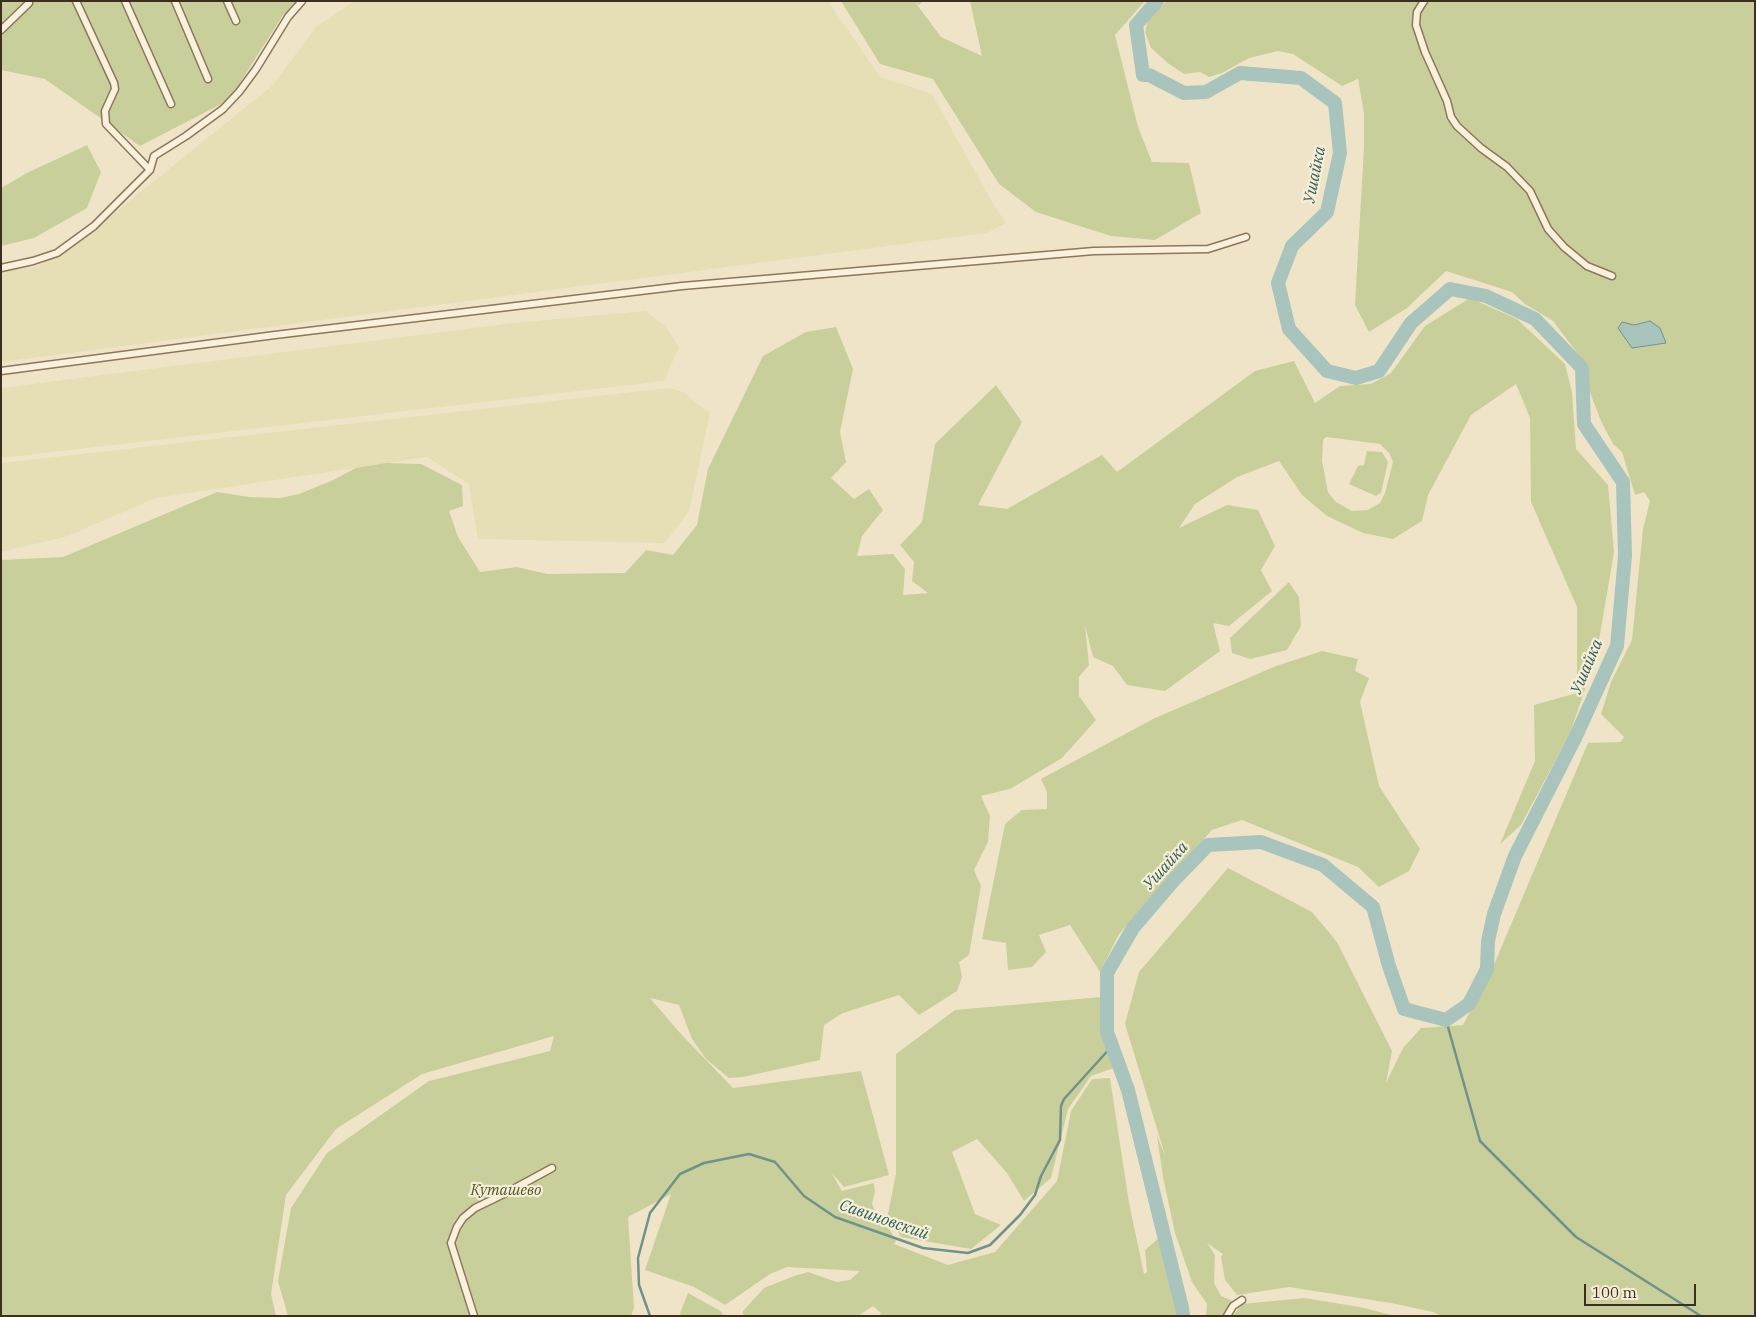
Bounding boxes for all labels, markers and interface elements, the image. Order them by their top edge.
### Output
water label: Ушайка [1300,145,1330,205]
water label: Ушайка [1567,637,1607,697]
water label: Ушайка [1139,838,1193,894]
park label: Куташево [471,1182,541,1200]
water label: Савиновский [837,1196,931,1244]
scale bar [1586,1274,1698,1306]
text: 100 m [1592,1283,1637,1302]

